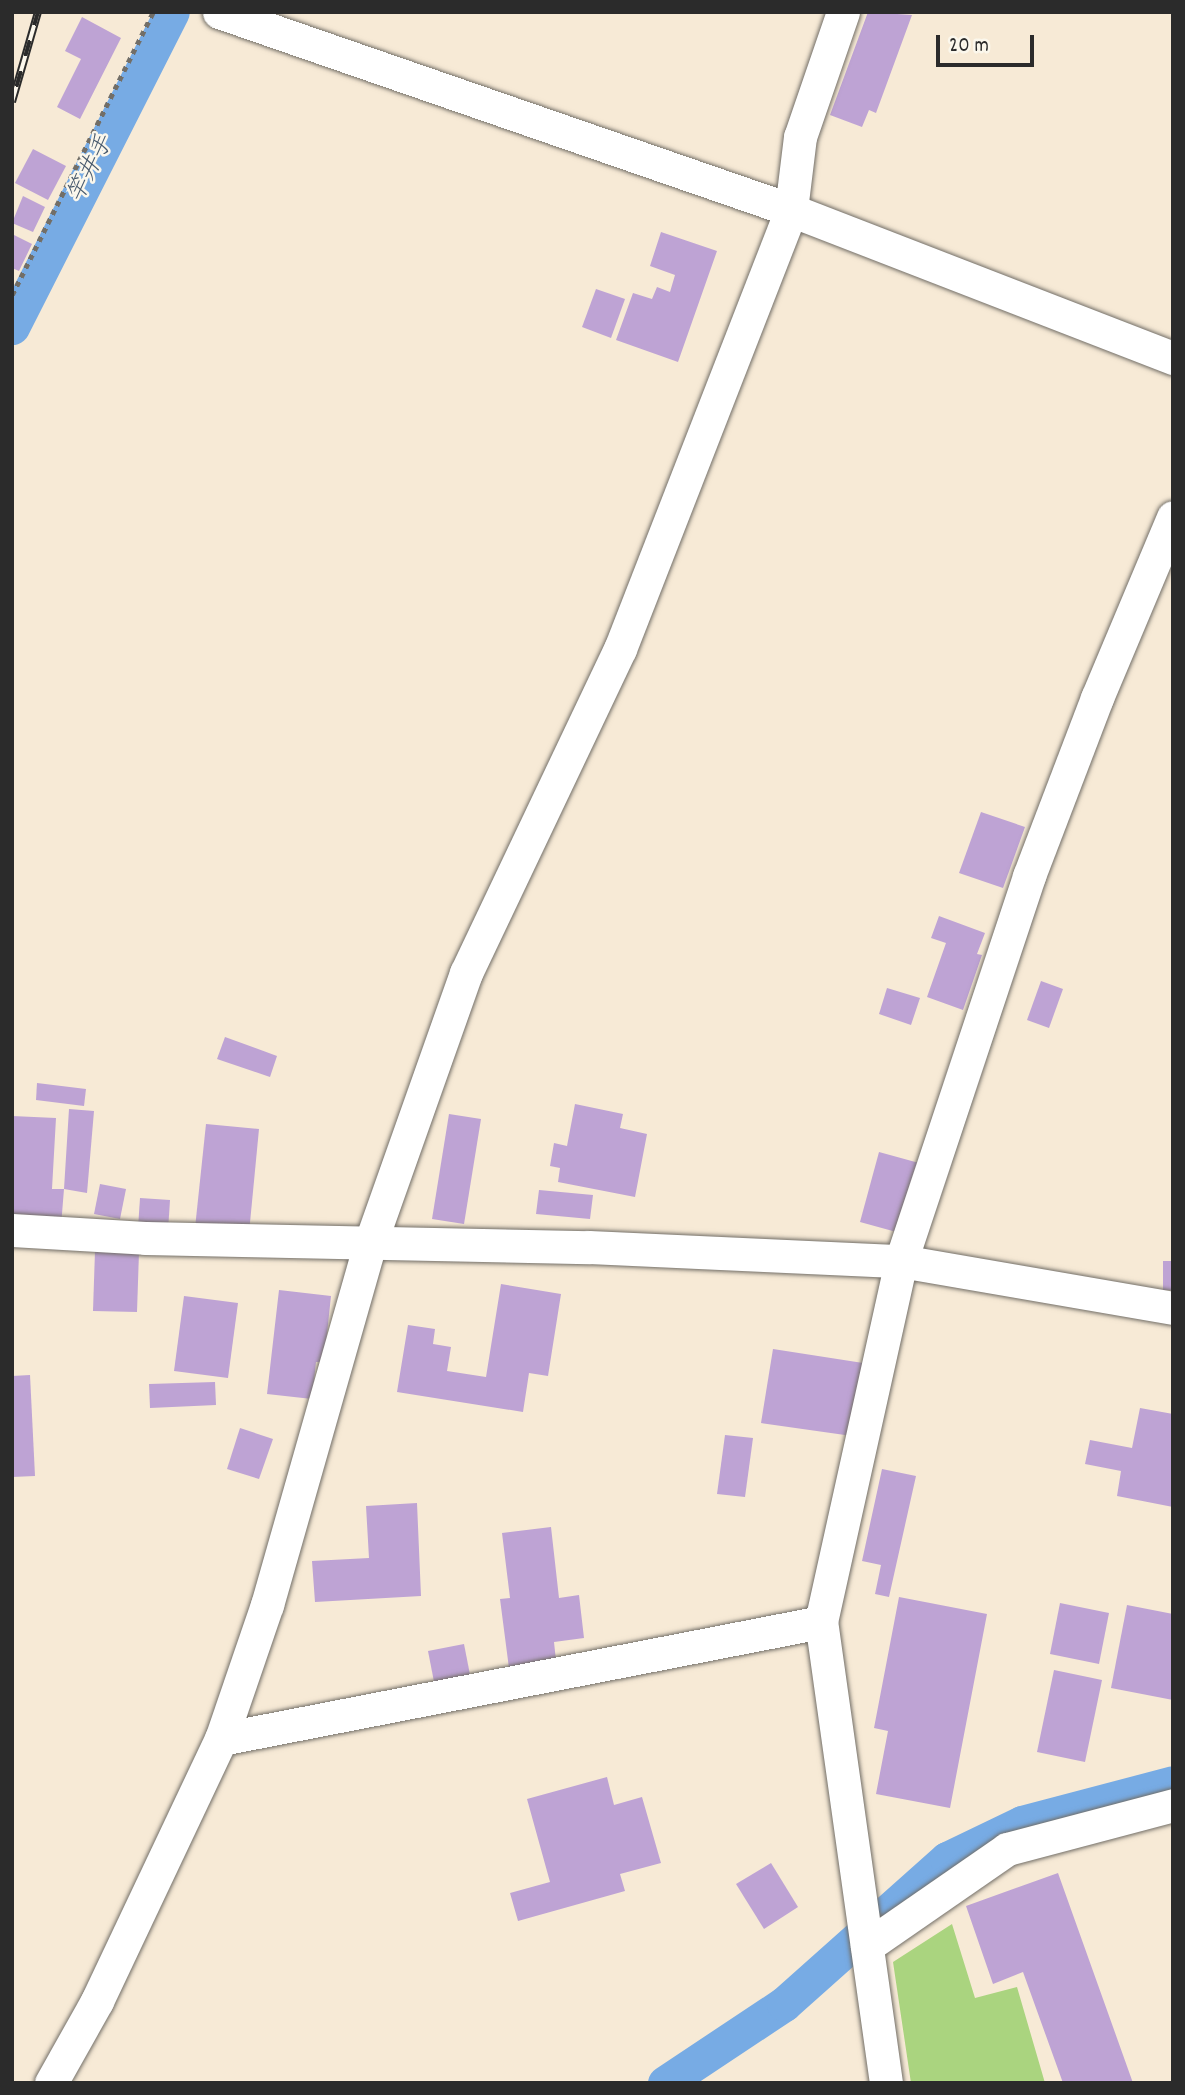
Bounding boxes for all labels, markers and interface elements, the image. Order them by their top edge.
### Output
scale bar [940,21,1038,65]
text: 20 m [949,32,989,62]
water label: 竿井手 [63,131,121,209]

